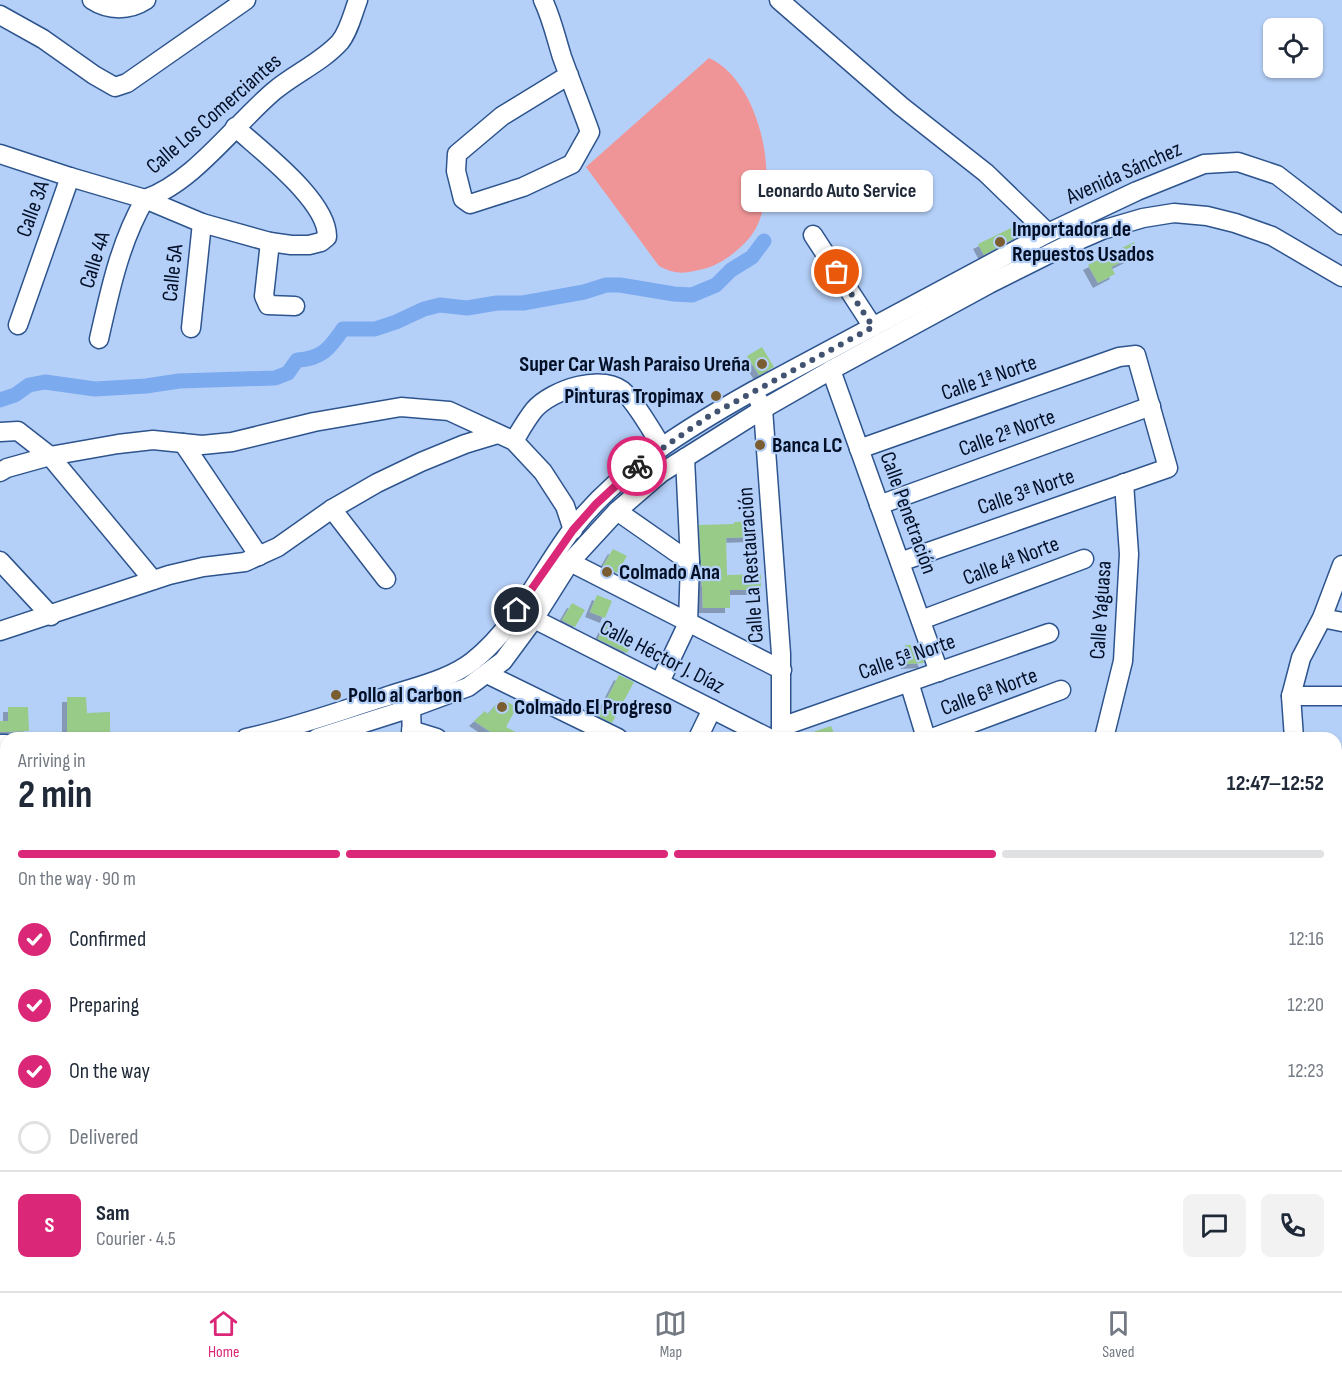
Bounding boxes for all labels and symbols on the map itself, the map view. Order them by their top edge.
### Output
street label: Calle Los Comerciantes [141,48,287,180]
street label: Avenida Sánchez [1061,136,1186,211]
callout: Leonardo Auto Service [741,170,933,212]
street label: Calle 3A [10,177,56,241]
place label: Importadora de Repuestos Usados [1012,216,1154,268]
street label: Calle 4A [74,228,117,292]
marker: Importadora de Repuestos Usados [993,235,1007,249]
street label: Calle 5A [157,242,189,303]
pin [811,246,862,297]
street label: Calle 1ª Norte [938,349,1040,407]
place label: Super Car Wash Paraiso Ureña [519,351,750,378]
marker: Super Car Wash Paraiso Ureña [755,357,769,371]
place label: Pinturas Tropimax [564,383,704,410]
marker: Pinturas Tropimax [709,389,723,403]
street label: Calle 2ª Norte [955,403,1059,463]
place label: Banca LC [772,432,843,459]
courier [607,436,667,496]
marker: Banca LC [753,438,767,452]
street label: Calle Penetración [873,448,943,578]
street label: Calle 3ª Norte [974,463,1078,521]
street label: Calle La Restauración [732,486,770,644]
street label: Calle 4ª Norte [959,530,1063,592]
place label: Colmado Ana [619,559,720,586]
street label: Calle Yaguasa [1084,560,1118,660]
marker: Colmado Ana [600,565,614,579]
pin [491,584,542,635]
street label: Calle Héctor J. Díaz [595,614,729,700]
street label: Calle 5ª Norte [855,628,959,686]
street label: Calle 6ª Norte [937,662,1041,722]
place label: Pollo al Carbon [348,682,462,709]
marker: Pollo al Carbon [329,688,343,702]
place label: Colmado El Progreso [514,694,672,721]
marker: Colmado El Progreso [495,700,509,714]

